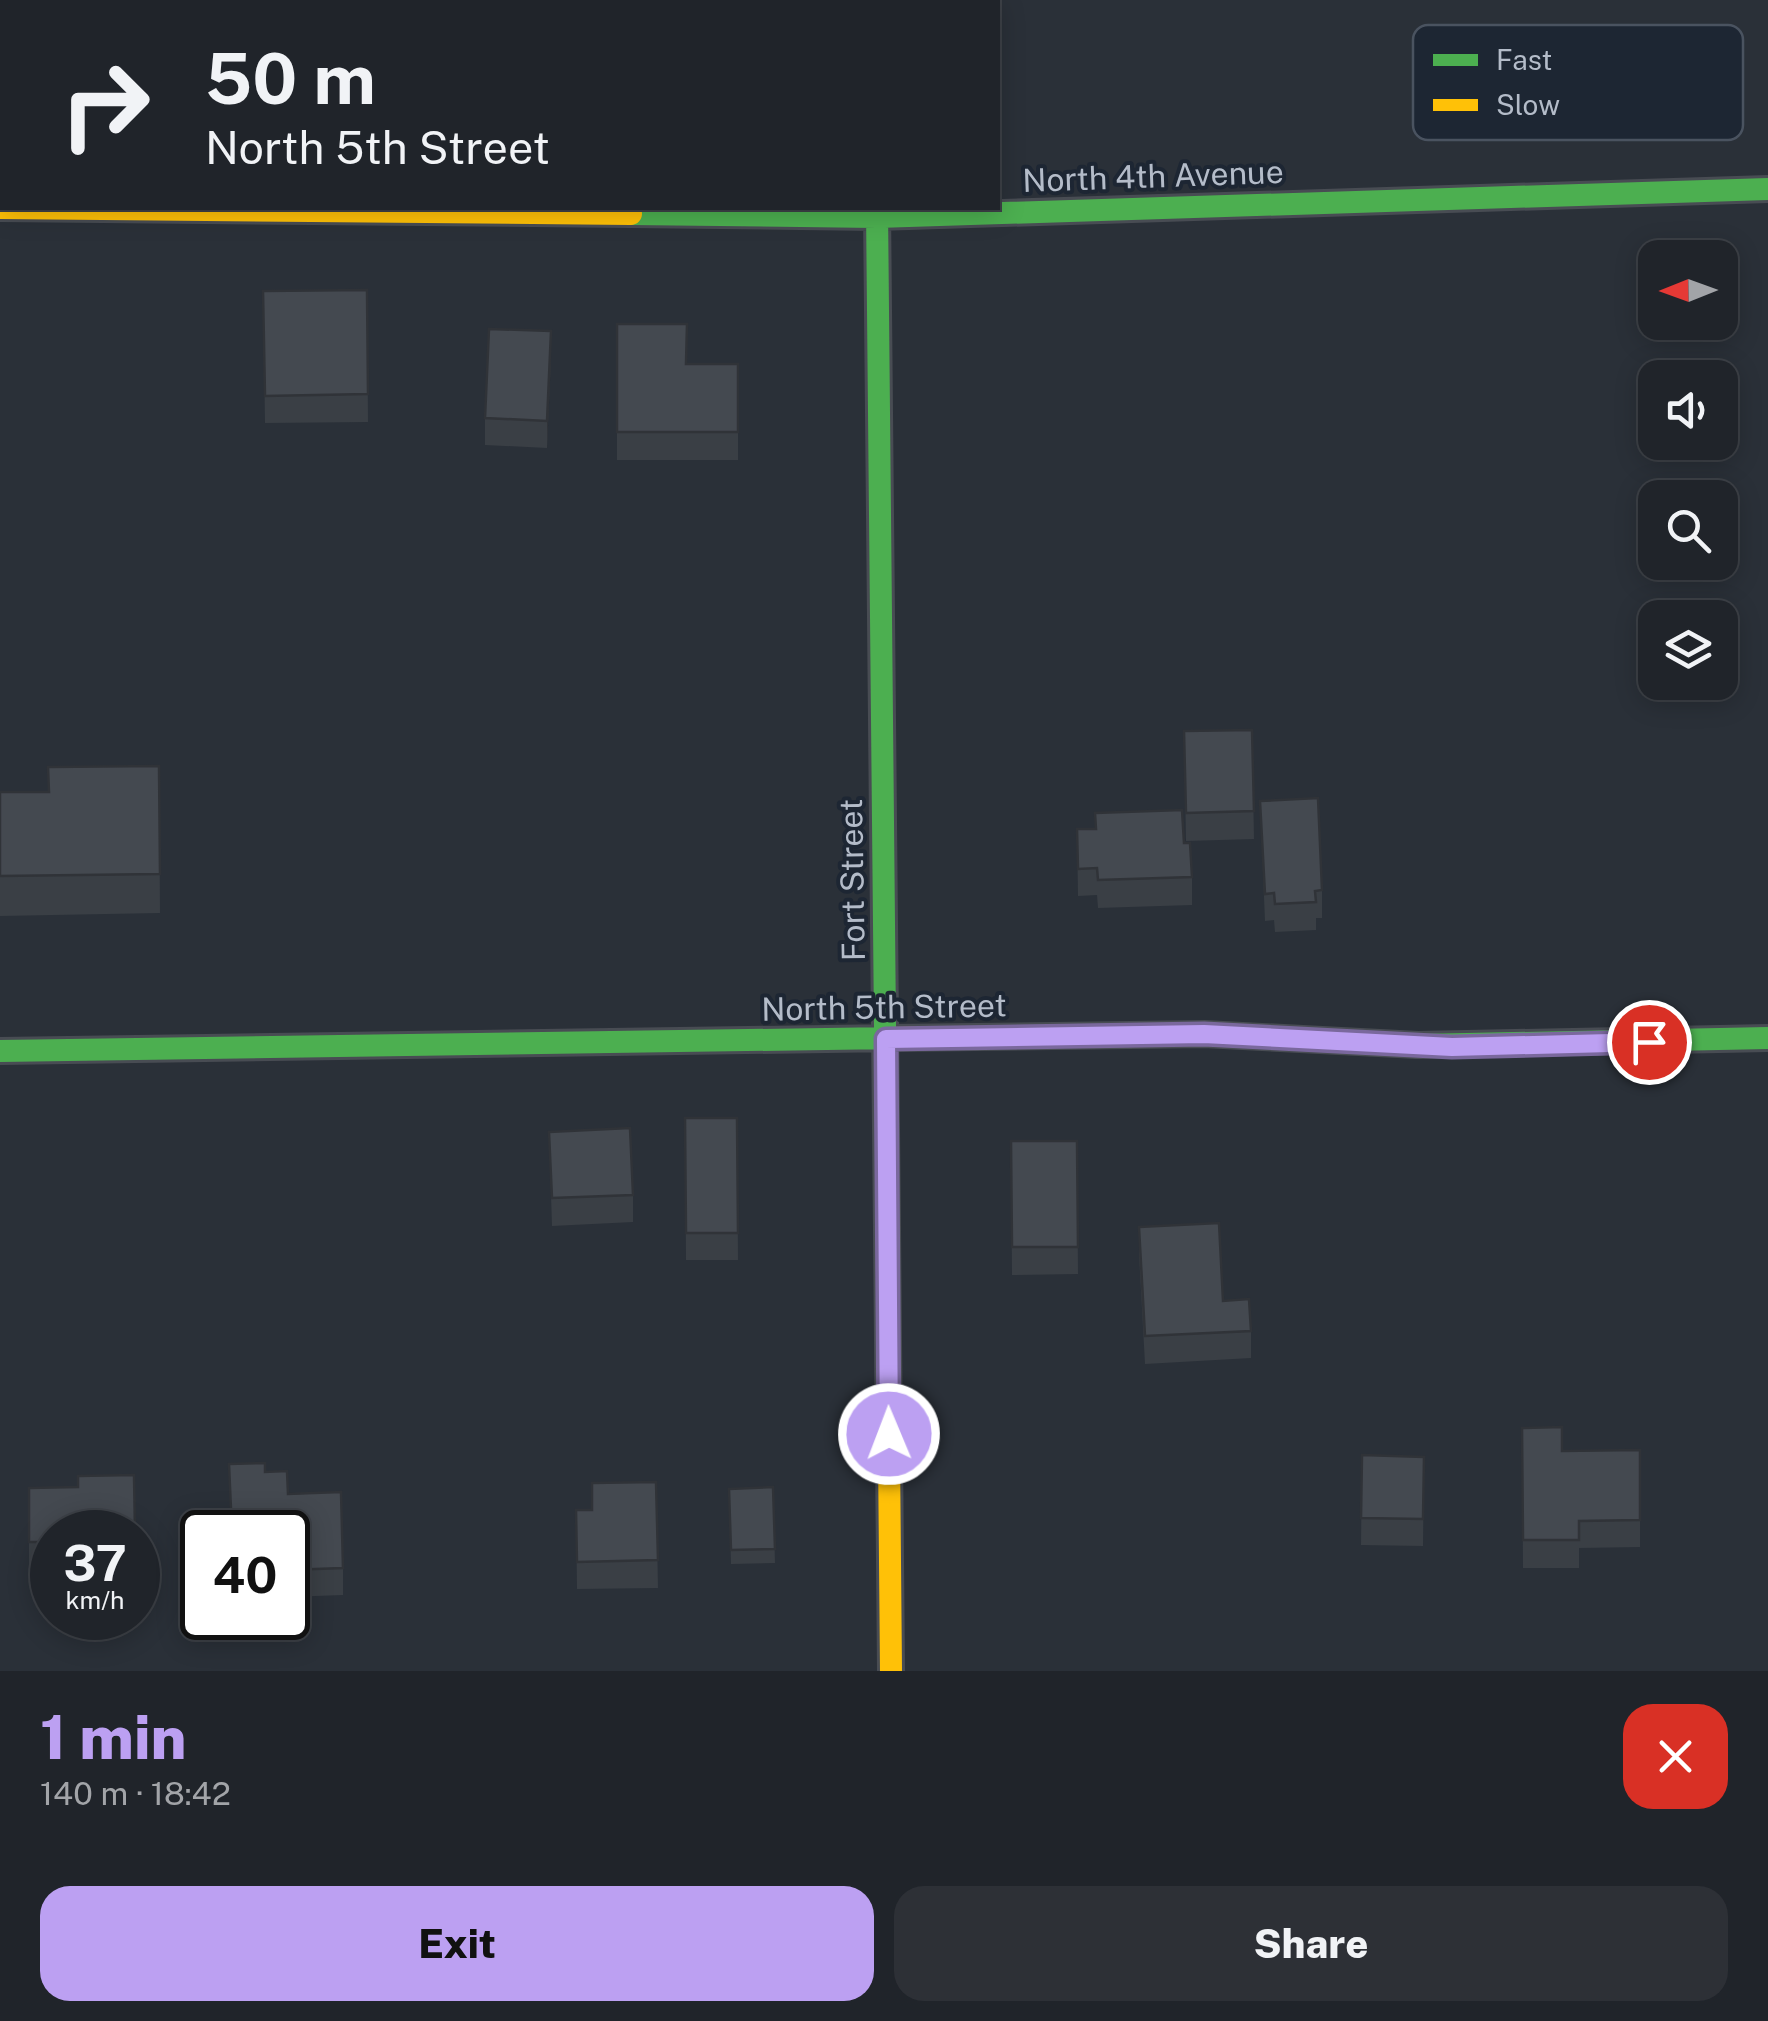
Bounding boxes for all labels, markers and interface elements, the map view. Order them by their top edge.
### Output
legend [1413,25,1743,140]
text: 50 m [205,37,376,120]
icon: right [40,40,170,170]
text: Fast [1496,43,1552,76]
text: Slow [1496,88,1560,121]
text: North 5th Street [205,121,550,174]
street label: North 4th Avenue [1022,153,1284,199]
north arrow [1638,240,1738,340]
map controls [1638,240,1738,700]
button: sound [1638,360,1738,460]
button: search [1638,480,1738,580]
button: layers [1638,600,1738,700]
street label: Fort Street [832,799,872,961]
street label: North 5th Street [761,986,1007,1028]
pin [1607,1000,1692,1085]
icon: arrive [1622,1015,1677,1070]
position arrow [837,1382,941,1486]
speed limit sign: 40 [180,1510,310,1640]
text: 37 [63,1533,127,1592]
text: km/h [66,1585,124,1615]
text: 1 min [40,1702,187,1773]
button: close [1623,1704,1728,1809]
text: 140 m · 18:42 [40,1775,231,1812]
button: Exit [40,1886,874,2001]
button: Share [894,1886,1728,2001]

